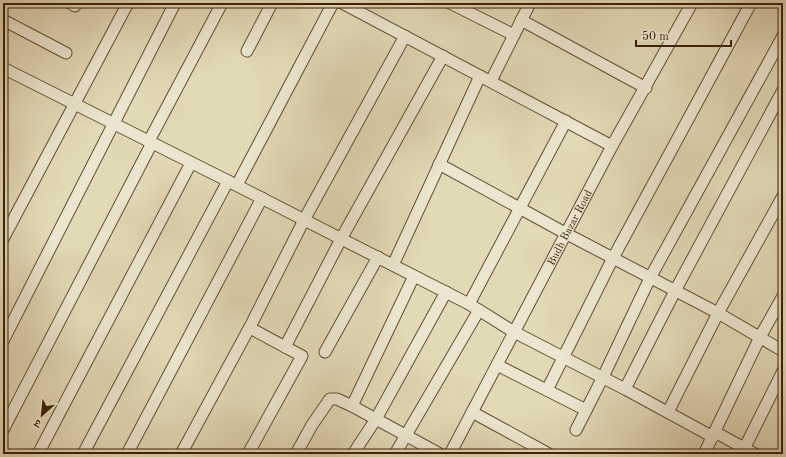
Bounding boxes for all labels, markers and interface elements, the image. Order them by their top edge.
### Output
scale bar [636,22,731,48]
text: 50 m [642,30,669,43]
street label: Budh Bazar Road [546,188,595,268]
north arrow [22,395,62,435]
text: उ [32,416,44,429]

